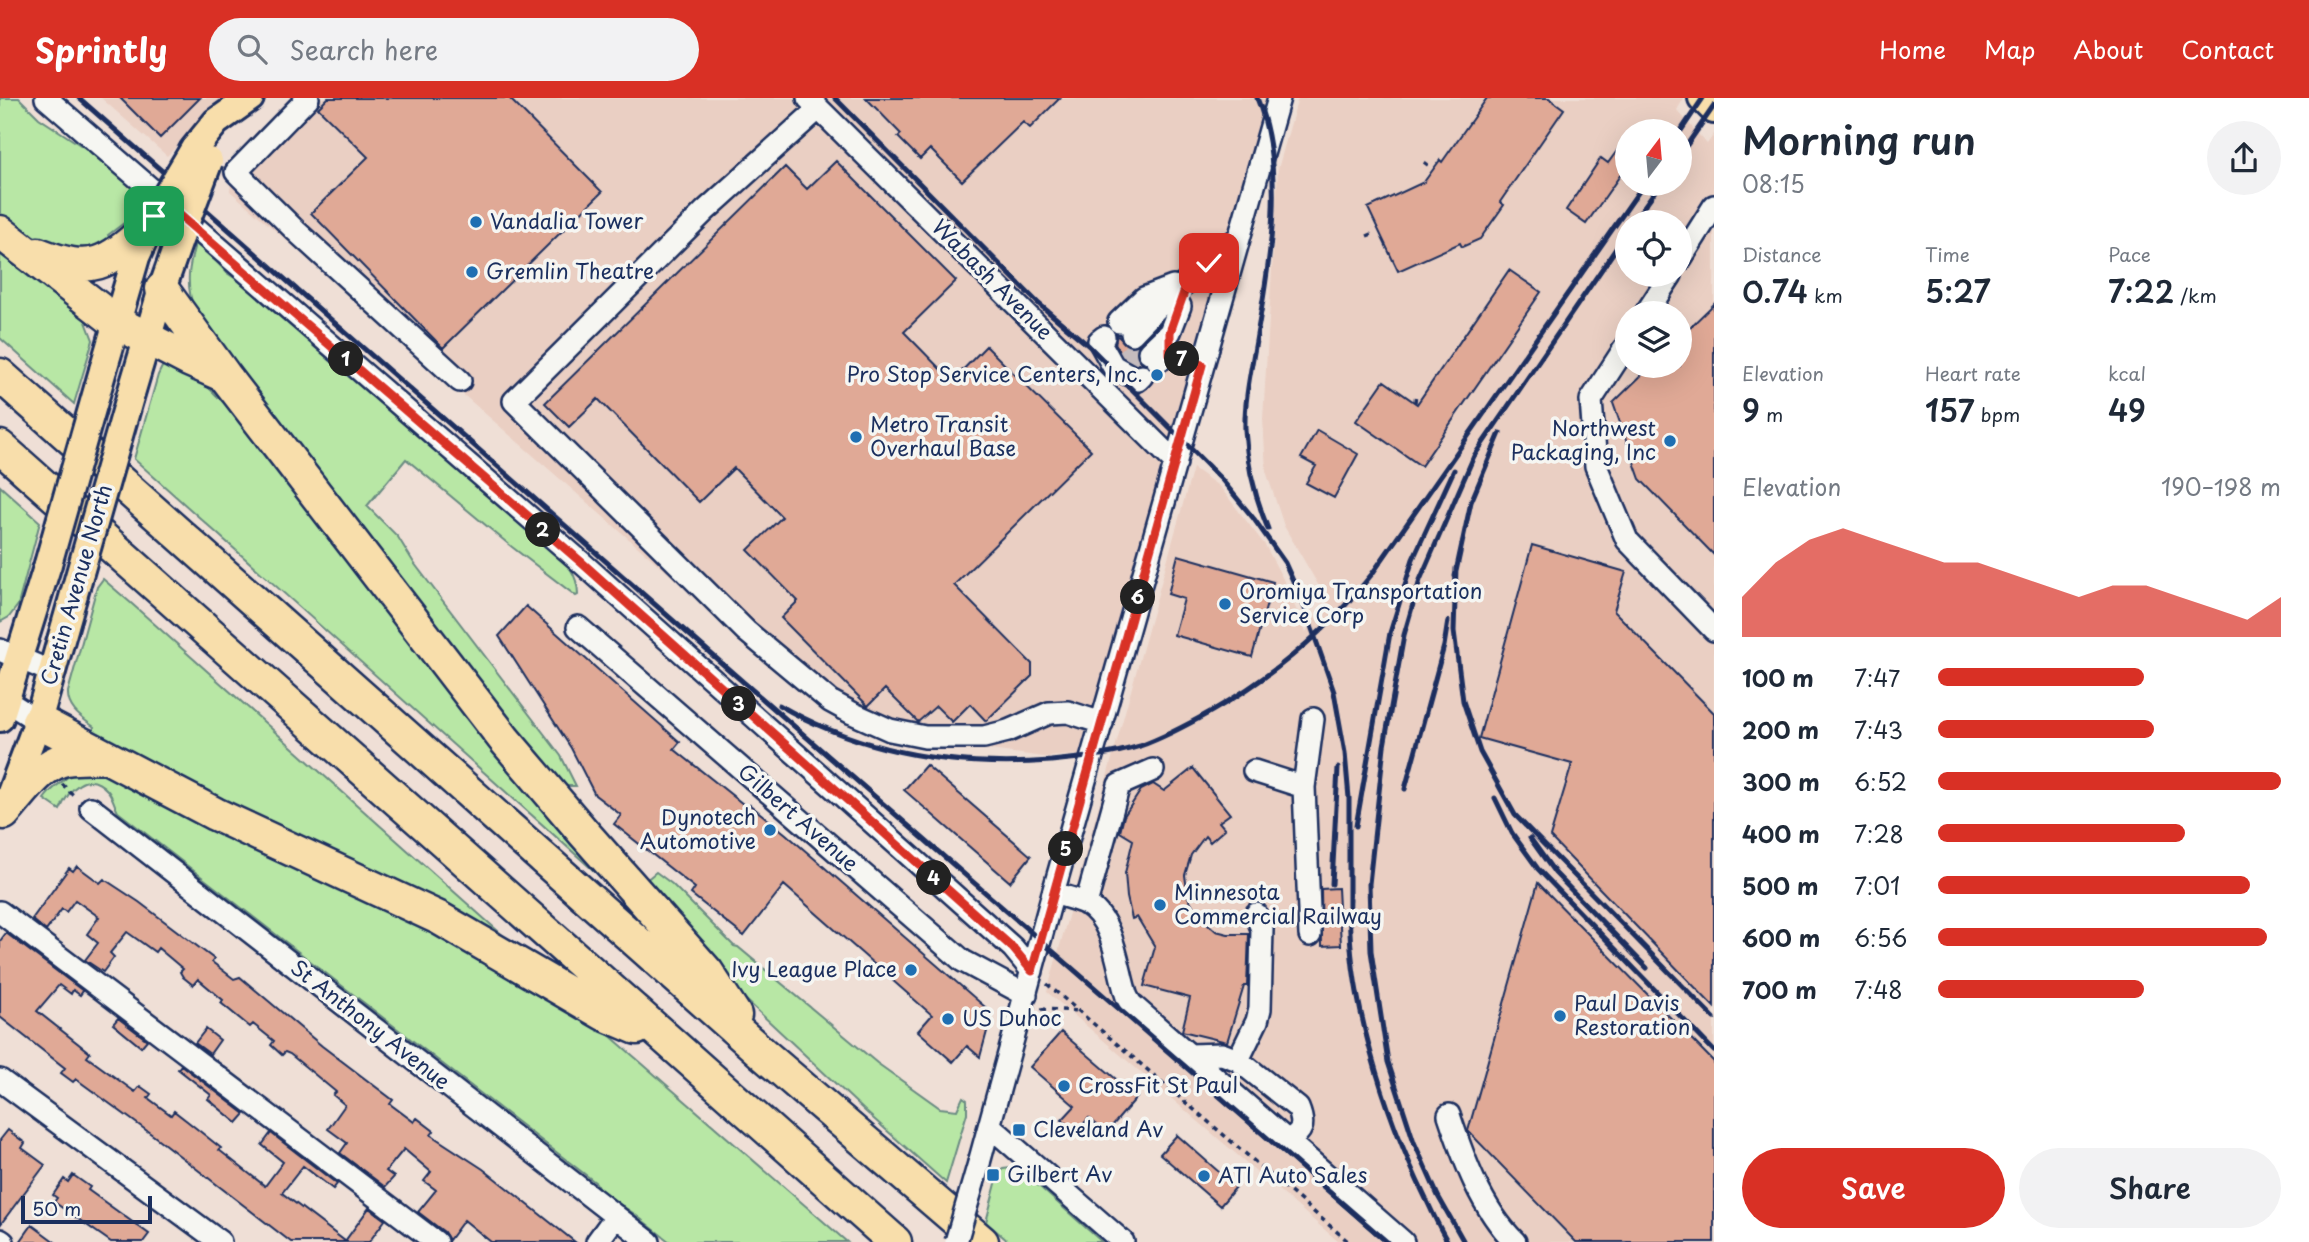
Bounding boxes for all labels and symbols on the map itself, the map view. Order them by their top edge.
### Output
north arrow [1615,119,1692,196]
pin [124,186,184,246]
place label: Vandalia Tower [490,204,643,236]
street label: Wabash Avenue [926,211,1061,346]
marker: Vandalia Tower [468,214,484,230]
pin [1179,233,1239,293]
place label: Gremlin Theatre [486,254,654,286]
marker: Gremlin Theatre [464,264,480,280]
pin: 1 [328,342,364,376]
pin: 7 [1164,342,1200,376]
place label: Pro Stop Service Centers, Inc. [847,357,1143,389]
marker: Pro Stop Service Centers, Inc. [1149,367,1165,383]
place label: Metro Transit Overhaul Base [870,407,1016,463]
place label: Northwest Packaging, Inc [1511,411,1656,467]
marker: Metro Transit Overhaul Base [848,429,864,445]
marker: Northwest Packaging, Inc [1662,433,1678,449]
street label: Cretin Avenue North [31,480,119,689]
pin: 2 [526,512,560,548]
place label: Oromiya Transportation Service Corp [1239,574,1482,630]
pin: 6 [1120,580,1156,614]
marker: Oromiya Transportation Service Corp [1217,596,1233,612]
pin: 3 [722,686,756,722]
street label: Gilbert Avenue [732,755,867,878]
place label: Dynotech Automotive [640,800,756,856]
marker: Dynotech Automotive [762,822,778,838]
pin: 5 [1048,832,1084,866]
pin: 4 [916,860,951,896]
place label: Minnesota Commercial Railway [1174,875,1382,931]
marker: Minnesota Commercial Railway [1152,897,1168,913]
street label: St Anthony Avenue [285,951,458,1096]
place label: Ivy League Place [731,952,897,984]
marker: Ivy League Place [903,962,919,978]
place label: Paul Davis Restoration [1574,986,1690,1042]
place label: US Duhoc [962,1001,1062,1033]
marker: Paul Davis Restoration [1552,1008,1568,1024]
marker: US Duhoc [940,1011,956,1027]
place label: CrossFit St Paul [1078,1068,1238,1100]
marker: CrossFit St Paul [1056,1078,1072,1094]
place label: Cleveland Av [1033,1112,1163,1144]
marker: Cleveland Av [1011,1122,1027,1138]
place label: Gilbert Av [1007,1157,1112,1189]
place label: ATI Auto Sales [1218,1158,1367,1190]
marker: Gilbert Av [985,1167,1001,1183]
marker: ATI Auto Sales [1196,1168,1212,1184]
scale bar [21,1193,152,1225]

